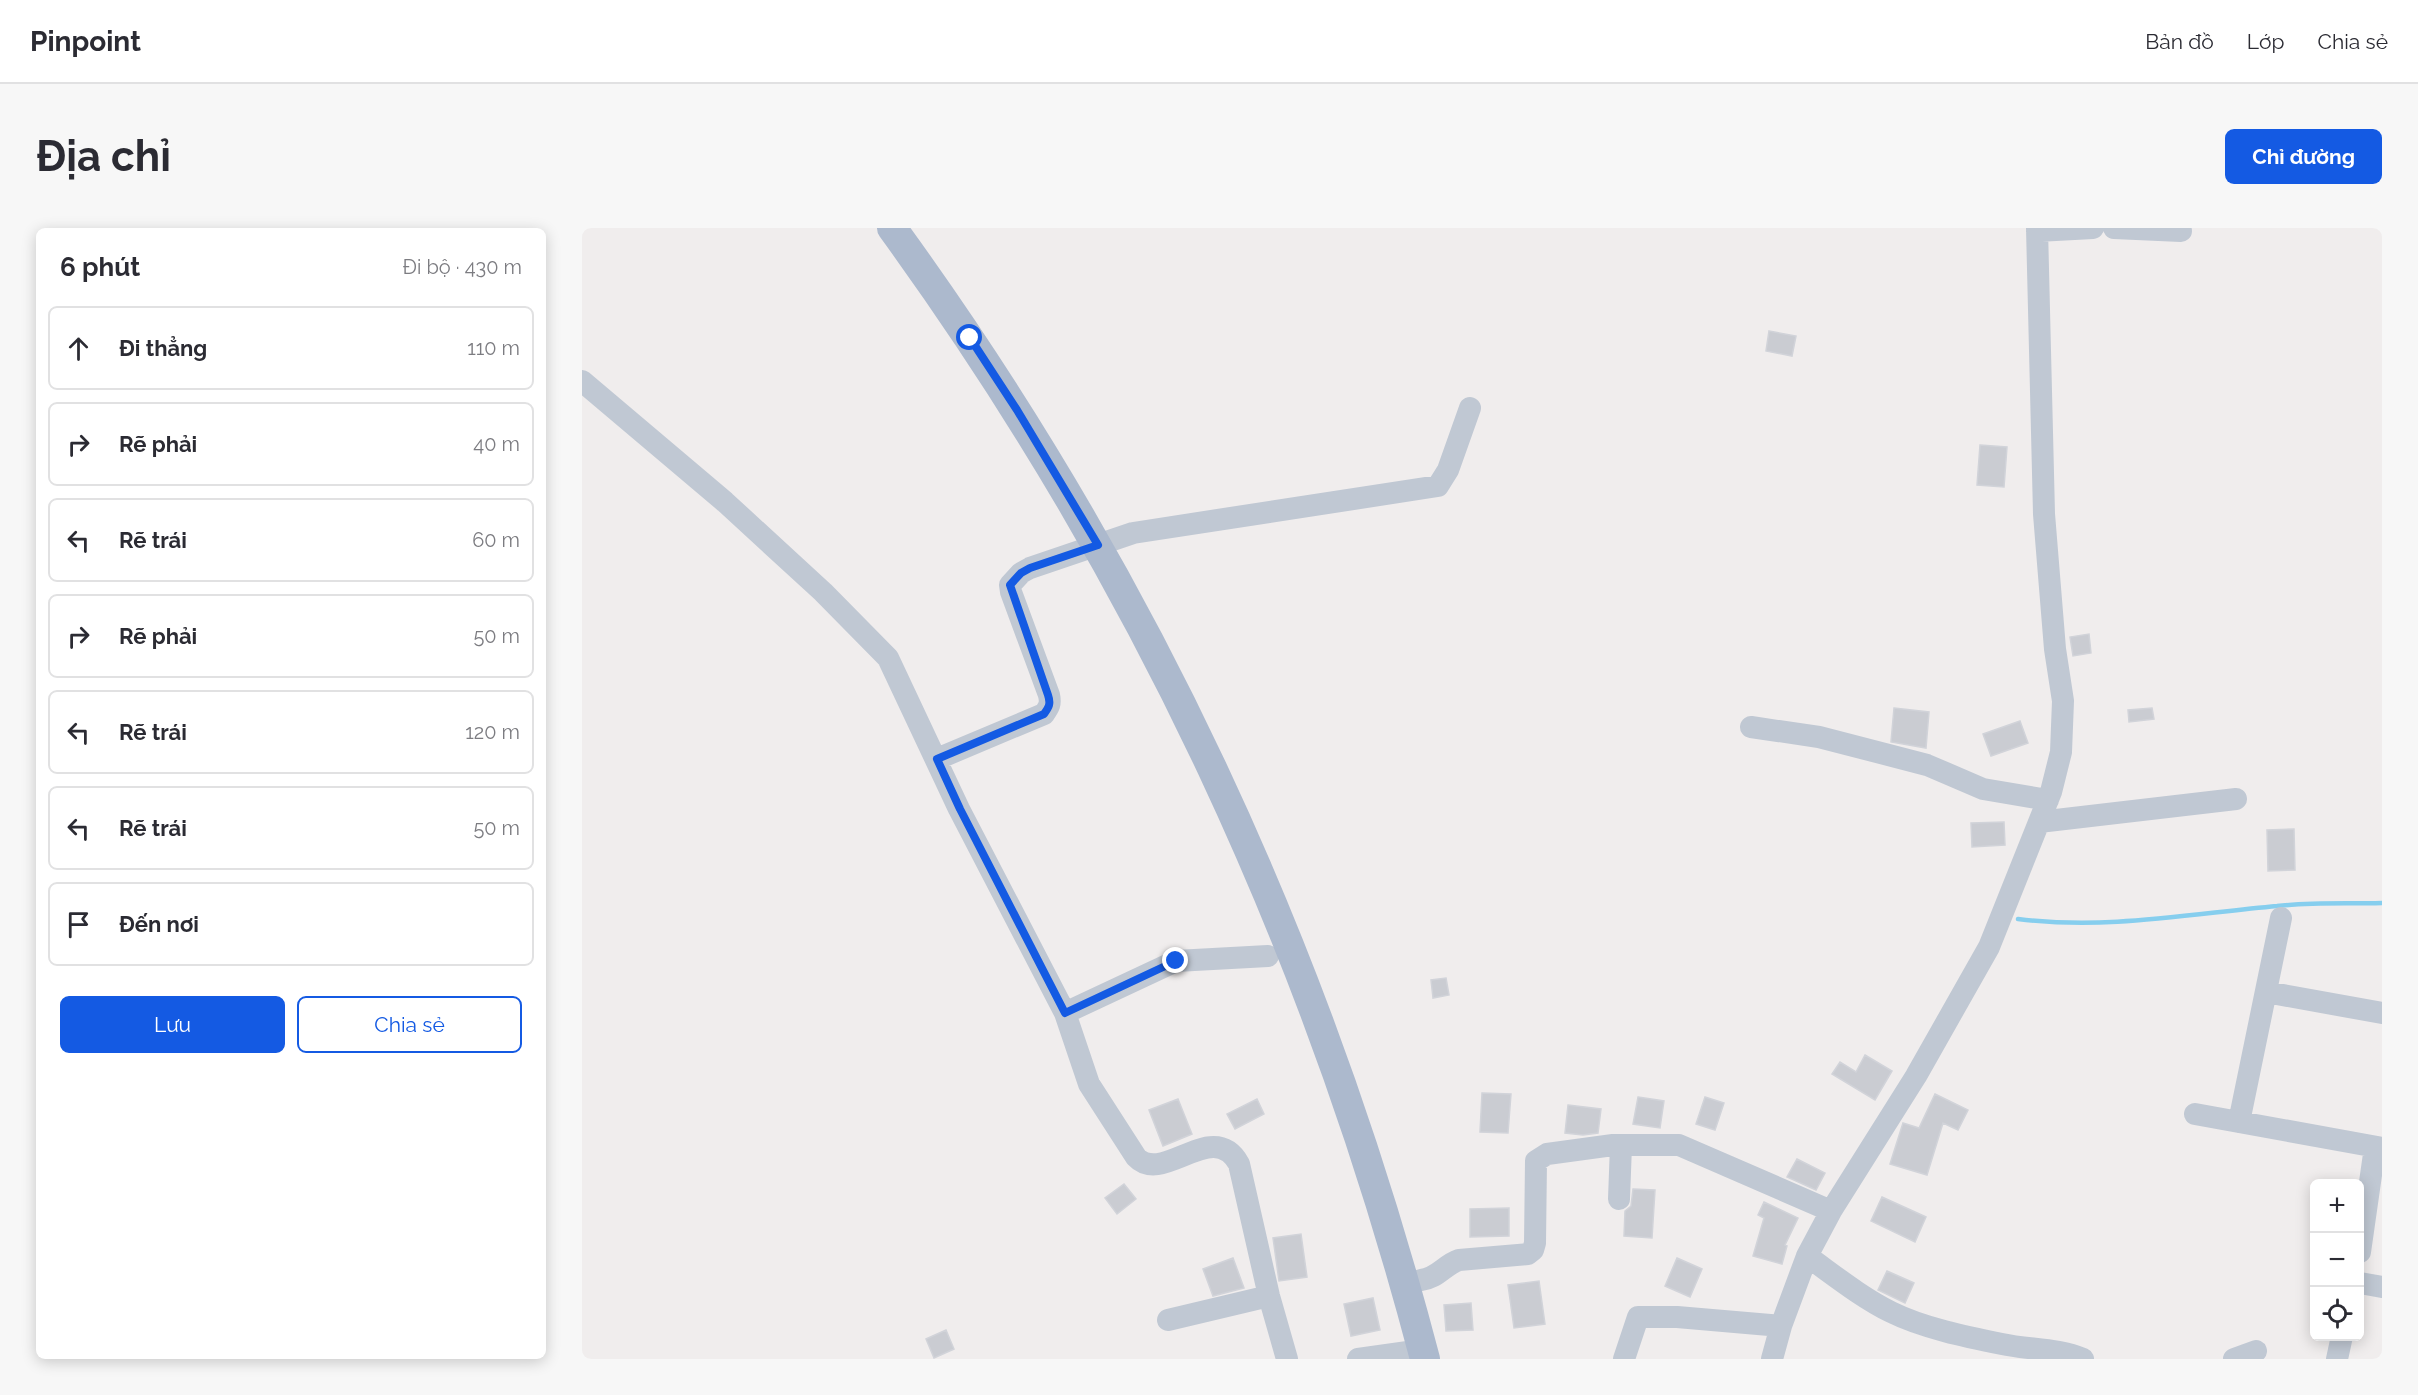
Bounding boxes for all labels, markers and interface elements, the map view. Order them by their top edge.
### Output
text: Pinpoint [30,25,141,58]
text: Bản đồ [2145,29,2214,54]
text: Lớp [2247,29,2285,54]
text: Chia sẻ [2318,29,2388,54]
button: Chỉ đường [2225,129,2382,184]
text: Địa chỉ [36,132,171,181]
text: 6 phút [60,252,140,282]
text: Đi bộ · 430 m [403,255,522,279]
route start [956,324,982,350]
icon: ahead [62,332,95,365]
text: Đi thẳng [119,335,207,361]
text: 110 m [467,336,520,360]
icon: right [62,428,95,461]
text: Rẽ phải [119,431,197,457]
text: 40 m [473,432,520,456]
icon: left [62,524,95,557]
text: Rẽ trái [119,527,187,553]
text: 60 m [472,528,520,552]
icon: right [62,620,95,653]
text: Rẽ phải [119,623,197,649]
text: 50 m [473,624,520,648]
icon: left [62,716,95,749]
text: Rẽ trái [119,719,187,745]
text: 120 m [465,720,520,744]
icon: left [62,812,95,845]
text: Rẽ trái [119,815,187,841]
text: 50 m [473,816,520,840]
icon: arrive [62,908,95,941]
text: Đến nơi [119,911,199,937]
route end [1162,947,1188,973]
button: Lưu [60,996,285,1053]
button: Chia sẻ [297,996,522,1053]
map controls [2310,1179,2364,1341]
button: + [2310,1179,2364,1233]
button: − [2310,1233,2364,1287]
button: locate [2310,1287,2364,1341]

